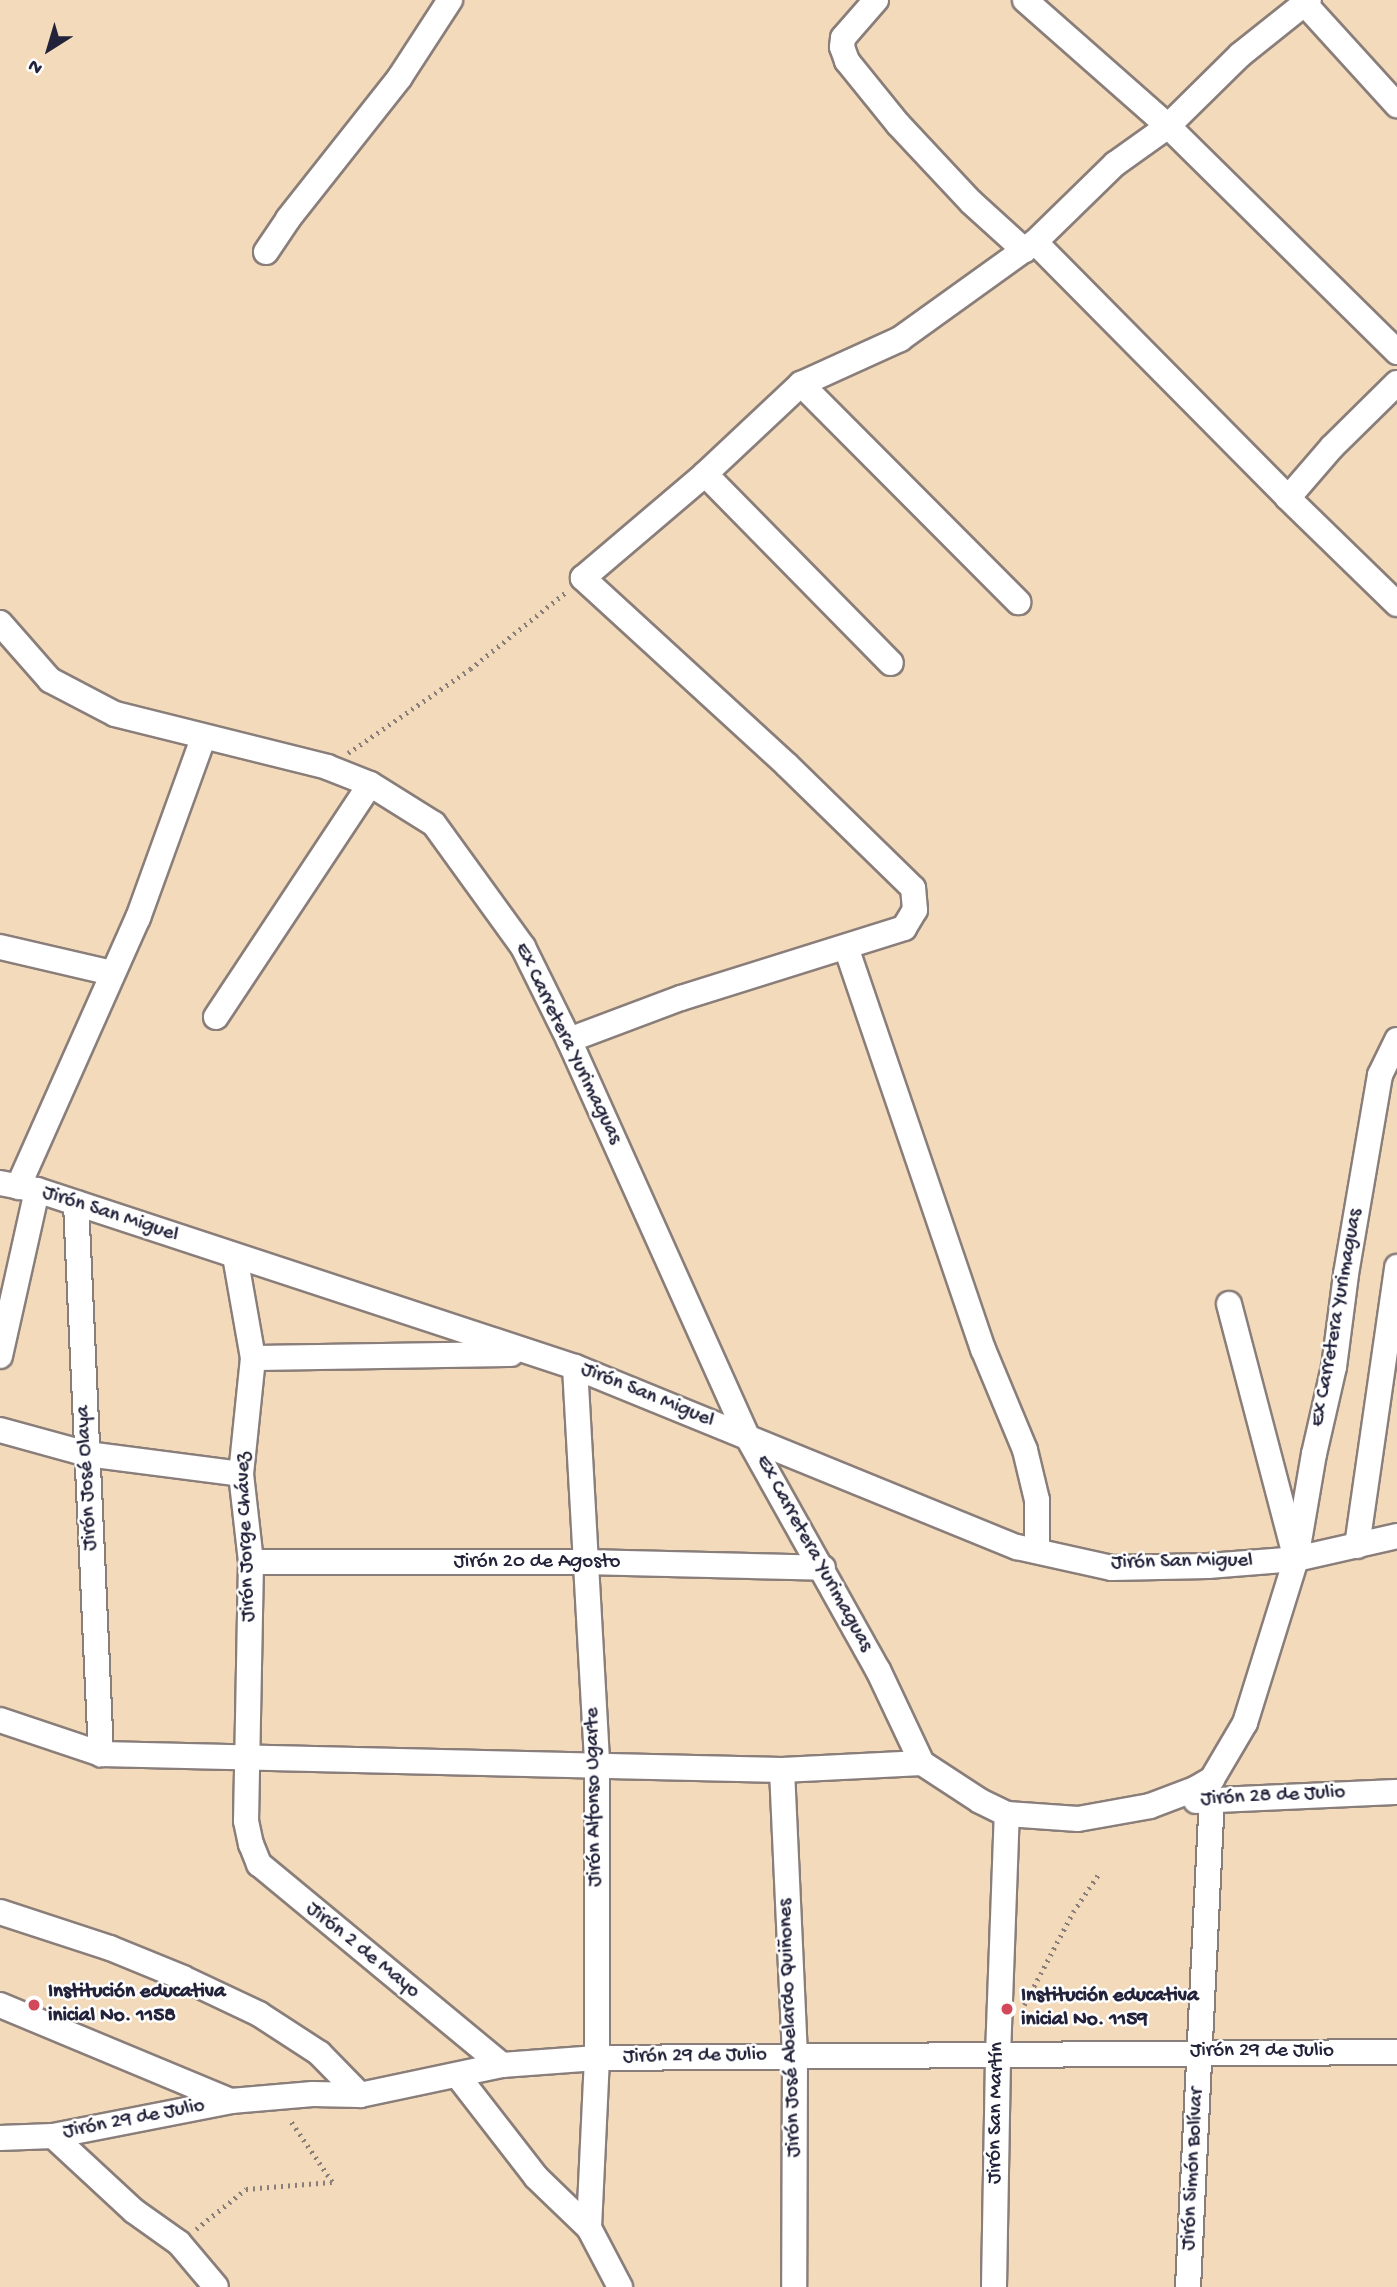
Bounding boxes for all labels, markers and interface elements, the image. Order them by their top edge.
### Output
north arrow [14,14,84,84]
text: N [24,53,48,79]
street label: Ex Carretera Yurimaguas [507,939,627,1149]
street label: Jirón San Miguel [39,1181,181,1249]
street label: Ex Carretera Yurimaguas [1306,1207,1370,1429]
street label: Jirón San Miguel [577,1358,717,1434]
street label: Jirón José Olaya [72,1405,104,1551]
street label: Ex Carretera Yurimaguas [748,1451,878,1657]
street label: Jirón Jorge Chávez [231,1452,263,1622]
street label: Jirón San Miguel [1111,1549,1253,1577]
street label: Jirón 20 de Agosto [454,1550,620,1576]
street label: Jirón Alfonso Ugarte [581,1707,609,1887]
street label: Jirón 28 de Julio [1200,1781,1346,1813]
street label: Jirón 2 de Mayo [300,1897,424,2005]
street label: Jirón José Abelardo Quiñones [774,1898,808,2158]
place label: Institución educativa inicial No. 1158 [48,1980,226,2030]
place label: Institución educativa inicial No. 1159 [1021,1984,1199,2034]
marker: Institución educativa inicial No. 1158 [26,1997,42,2013]
marker: Institución educativa inicial No. 1159 [999,2001,1015,2017]
street label: Jirón 29 de Julio [1190,2039,1334,2065]
street label: Jirón San Martín [983,2042,1011,2184]
street label: Jirón 29 de Julio [623,2043,767,2071]
street label: Jirón Simón Bolívar [1177,2087,1211,2251]
street label: Jirón 29 de Julio [61,2094,207,2146]

